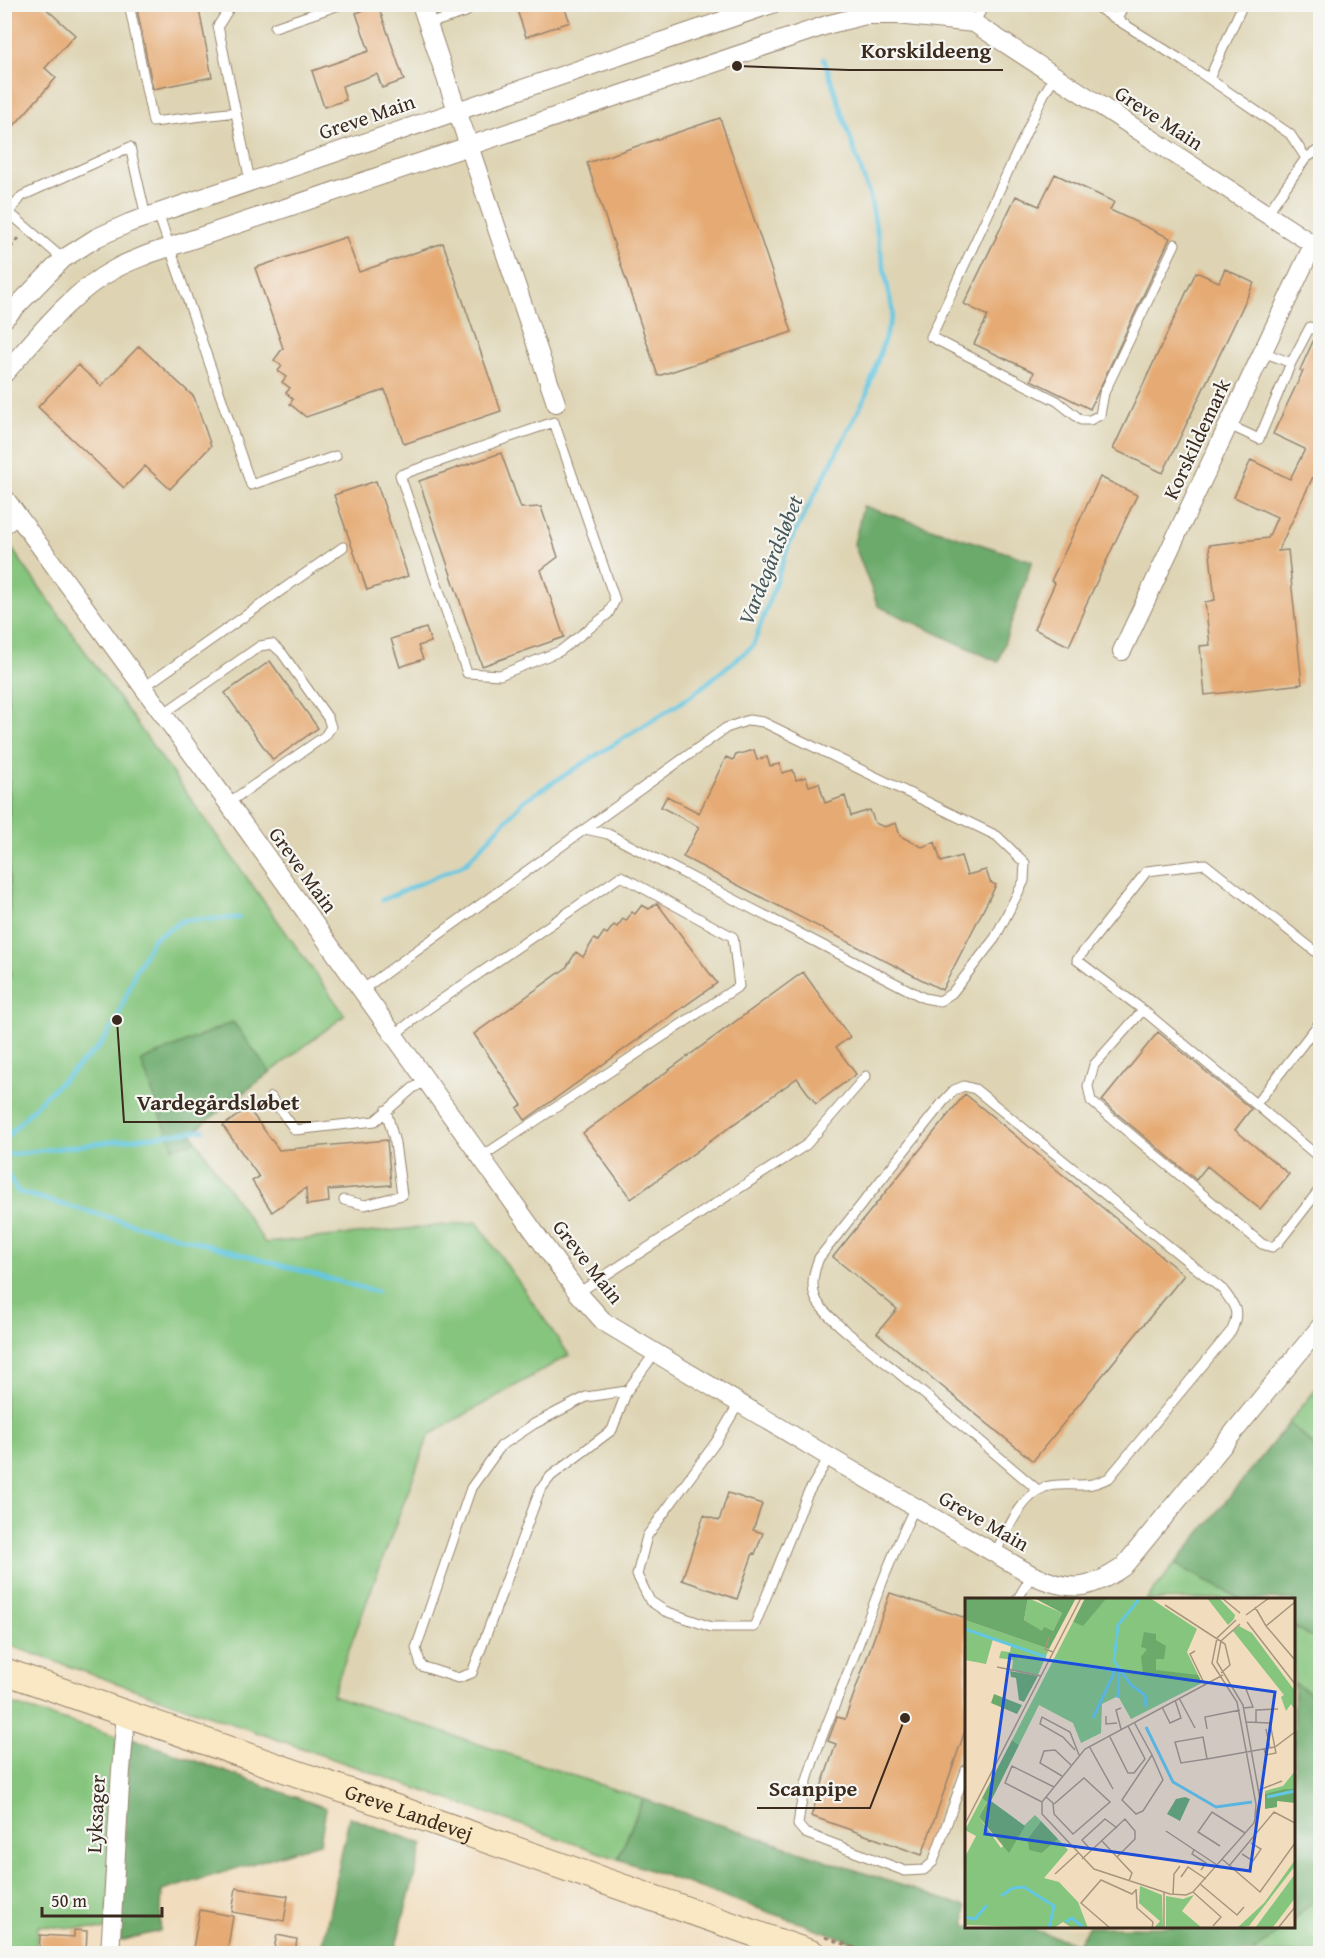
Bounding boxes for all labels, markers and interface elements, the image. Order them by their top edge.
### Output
callout: Korskildeeng [849,30,1003,70]
text: Korskildeeng [861,34,991,66]
street label: Greve Main [1109,77,1210,158]
street label: Greve Main [315,86,419,147]
street label: Korskildemark [1155,373,1238,504]
water label: Vardegårdsløbet [729,489,811,630]
street label: Greve Main [262,820,345,919]
callout: Vardegårdsløbet [124,1082,311,1122]
text: Vardegårdsløbet [137,1086,300,1118]
street label: Greve Main [545,1213,631,1311]
street label: Greve Main [933,1482,1035,1559]
inset map [965,1598,1295,1928]
callout: Scanpipe [757,1768,870,1808]
text: Scanpipe [769,1772,858,1804]
street label: Lyksager [78,1774,113,1854]
street label: Greve Landevej [341,1776,477,1849]
scale bar [42,1880,162,1918]
text: 50 m [51,1887,87,1914]

